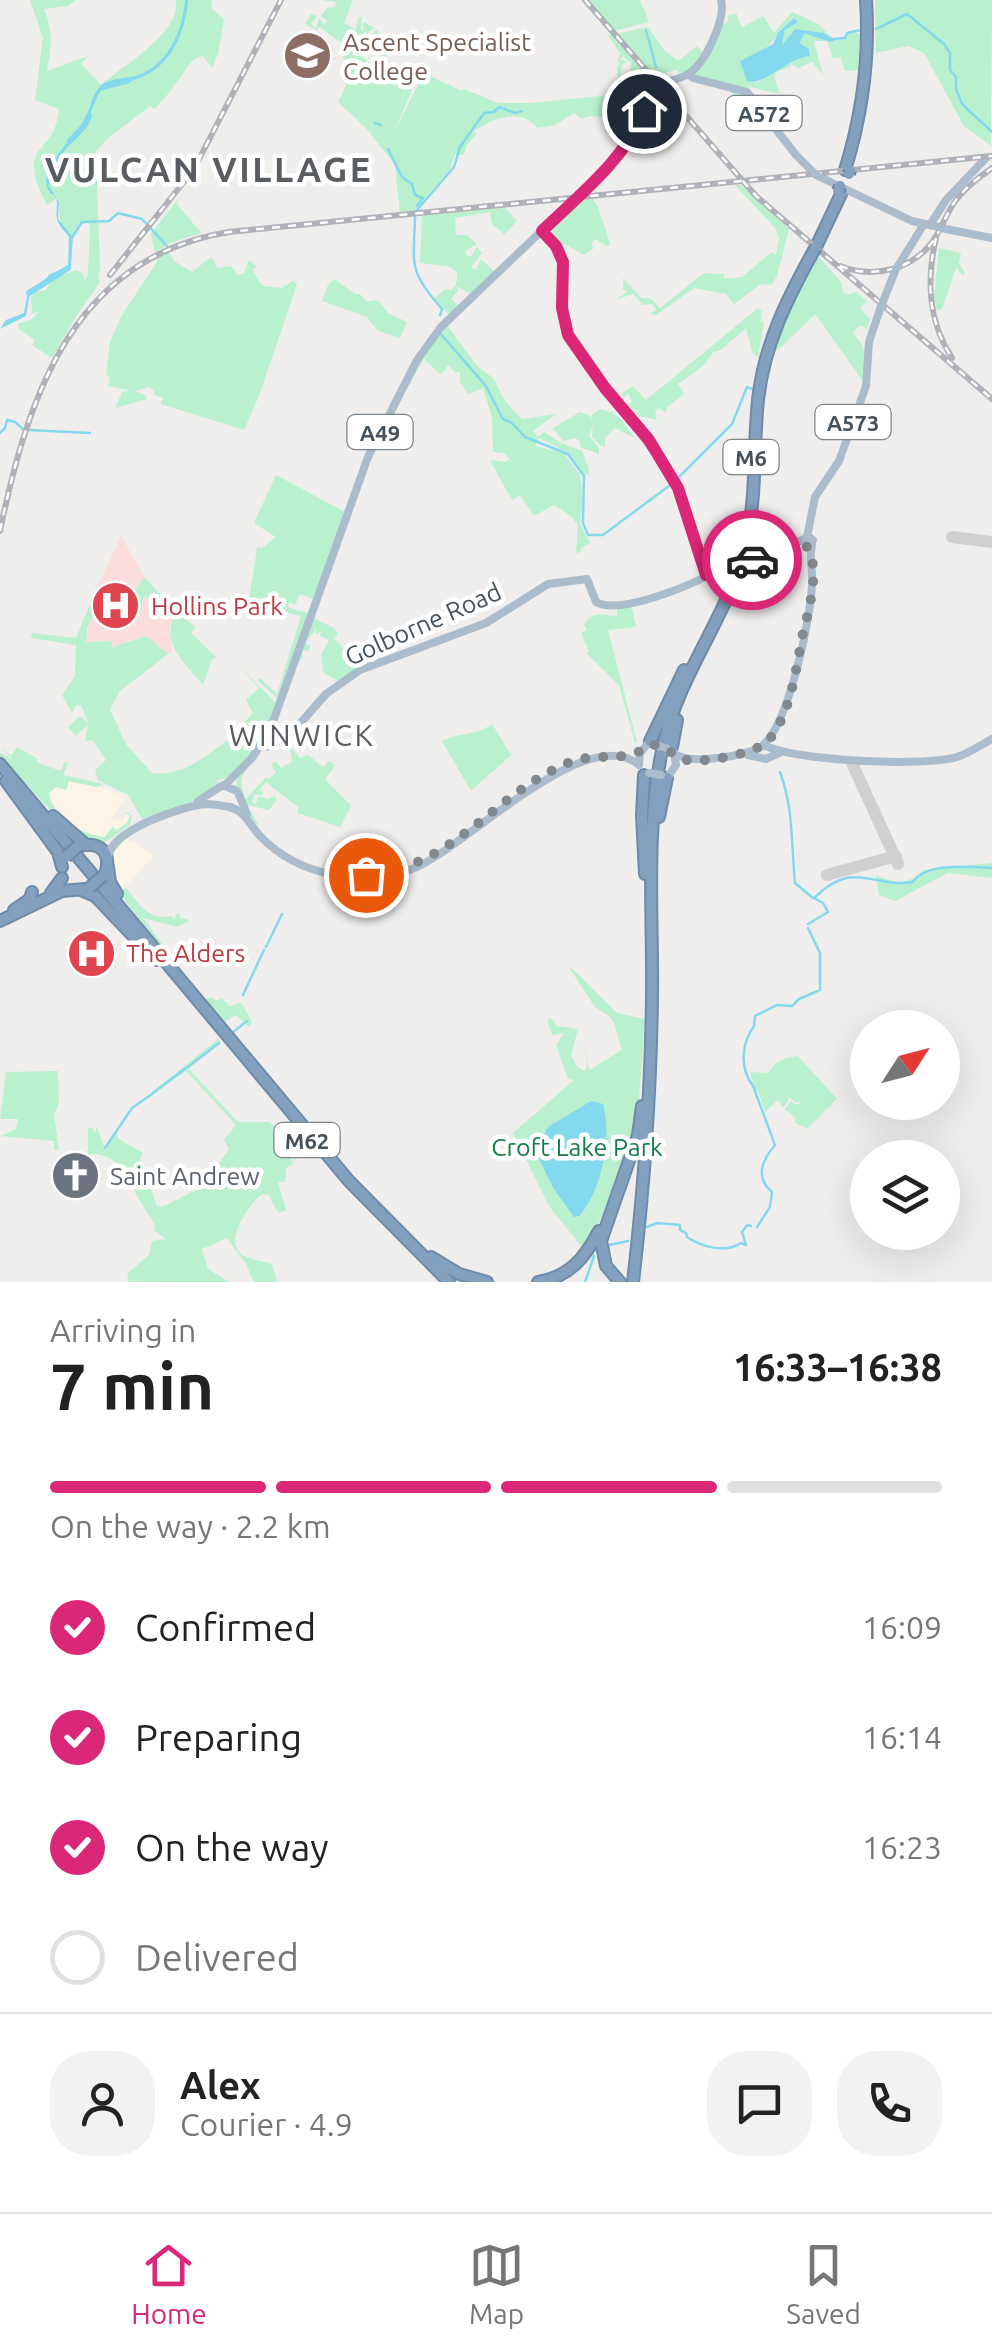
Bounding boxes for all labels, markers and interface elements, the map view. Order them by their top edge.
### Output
place label: Ascent Specialist College [343,28,531,85]
school or university icon: Ascent Specialist College [282,30,334,82]
pin [602,69,687,154]
icon: home [617,84,672,139]
road number: A572 [726,96,802,130]
district label: VULCAN VILLAGE [45,149,373,189]
road number: A573 [816,405,890,439]
road number: A49 [348,415,412,449]
road number: M6 [724,440,778,474]
courier [702,510,802,610]
icon: car [725,533,780,588]
street label: Golborne Road [341,577,505,671]
hospital icon: Hollins Park [90,580,142,632]
place label: Hollins Park [151,592,283,620]
district label: WINWICK [229,718,375,752]
pin [324,833,409,918]
icon: bag [339,848,394,903]
hospital icon: The Alders [65,927,117,979]
place label: The Alders [126,939,245,967]
north arrow [850,1010,960,1120]
map controls [850,1010,960,1250]
road number: M62 [274,1123,340,1157]
park label: Croft Lake Park [491,1133,663,1161]
button: layers [850,1140,960,1250]
church icon: Saint Andrew [49,1150,101,1202]
place label: Saint Andrew [110,1162,260,1190]
text: Arriving in [50,1312,196,1348]
text: 16:33–16:38 [733,1346,942,1388]
text: 7 min [50,1349,214,1422]
text: On the way · 2.2 km [50,1508,331,1544]
icon: check [50,1600,105,1655]
text: Confirmed [135,1606,316,1648]
text: 16:09 [862,1609,942,1645]
icon: check [50,1710,105,1765]
text: Preparing [135,1716,302,1758]
text: 16:14 [862,1719,942,1755]
icon: check [50,1820,105,1875]
text: On the way [135,1826,328,1868]
text: 16:23 [862,1829,942,1865]
text: Delivered [135,1936,299,1978]
button: person [50,2051,155,2156]
button: chat [707,2051,812,2156]
button: phone [837,2051,942,2156]
text: Alex [180,2064,261,2106]
text: Courier · 4.9 [180,2106,353,2142]
tab: Home [131,2238,207,2329]
tab: Map [469,2238,524,2329]
tab: Saved [786,2238,861,2329]

